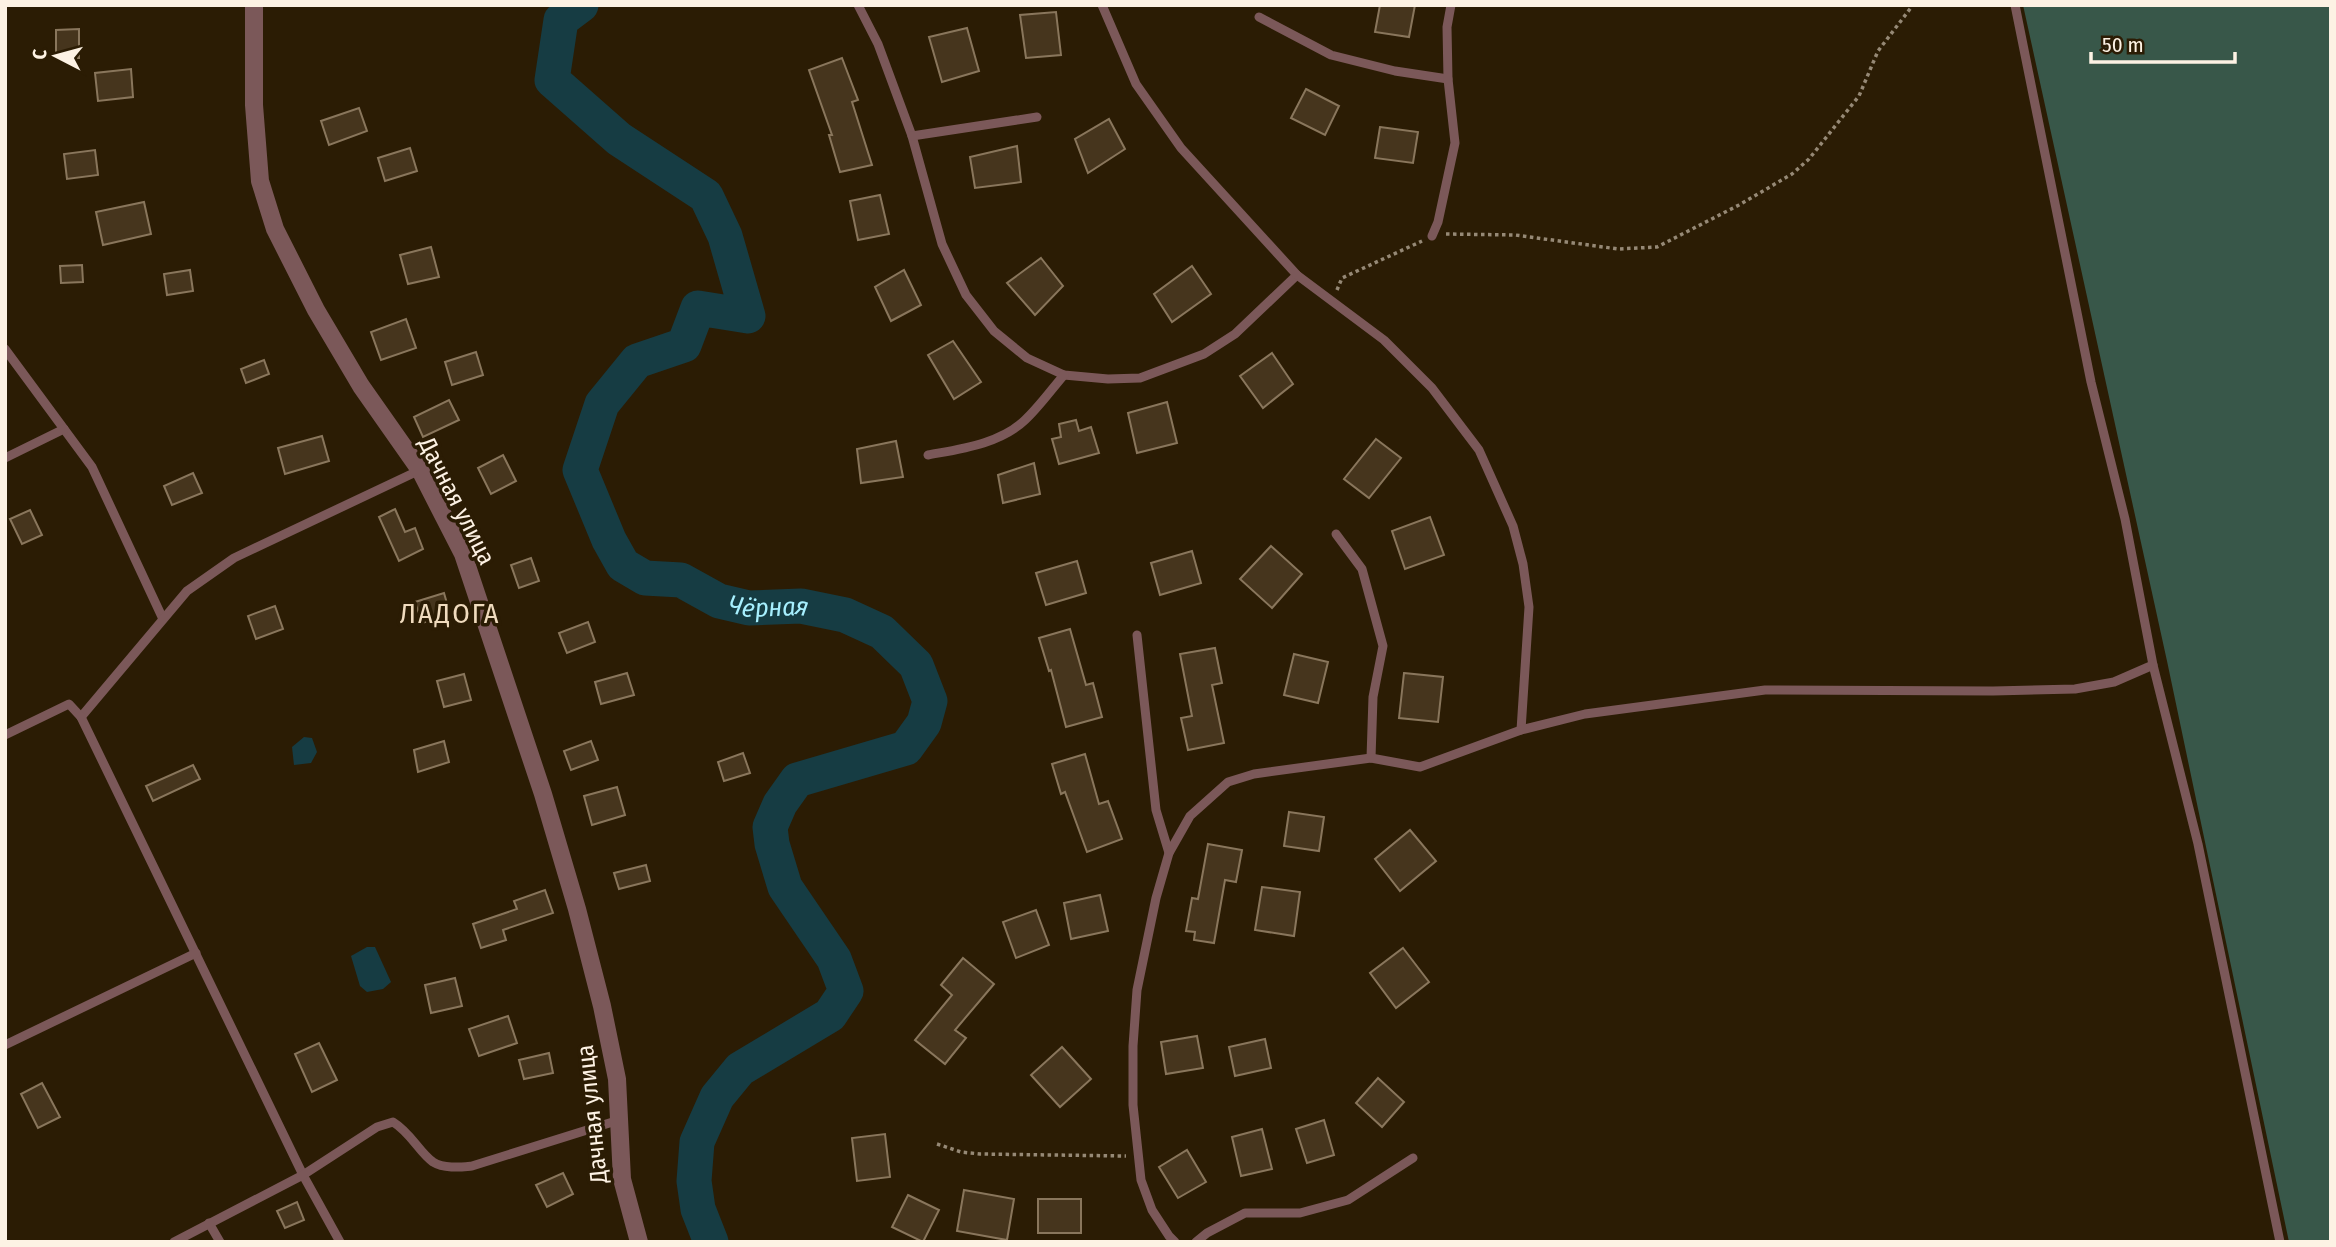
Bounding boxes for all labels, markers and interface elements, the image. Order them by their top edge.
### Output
north arrow [21,21,91,91]
scale bar [2091,21,2234,65]
text: 50 m [2102,32,2144,58]
text: С [28,48,52,60]
street label: Дачная улица [412,432,501,569]
water label: Чёрная [725,589,811,625]
district label: ЛАДОГА [399,597,501,630]
street label: Дачная улица [571,1043,613,1186]

